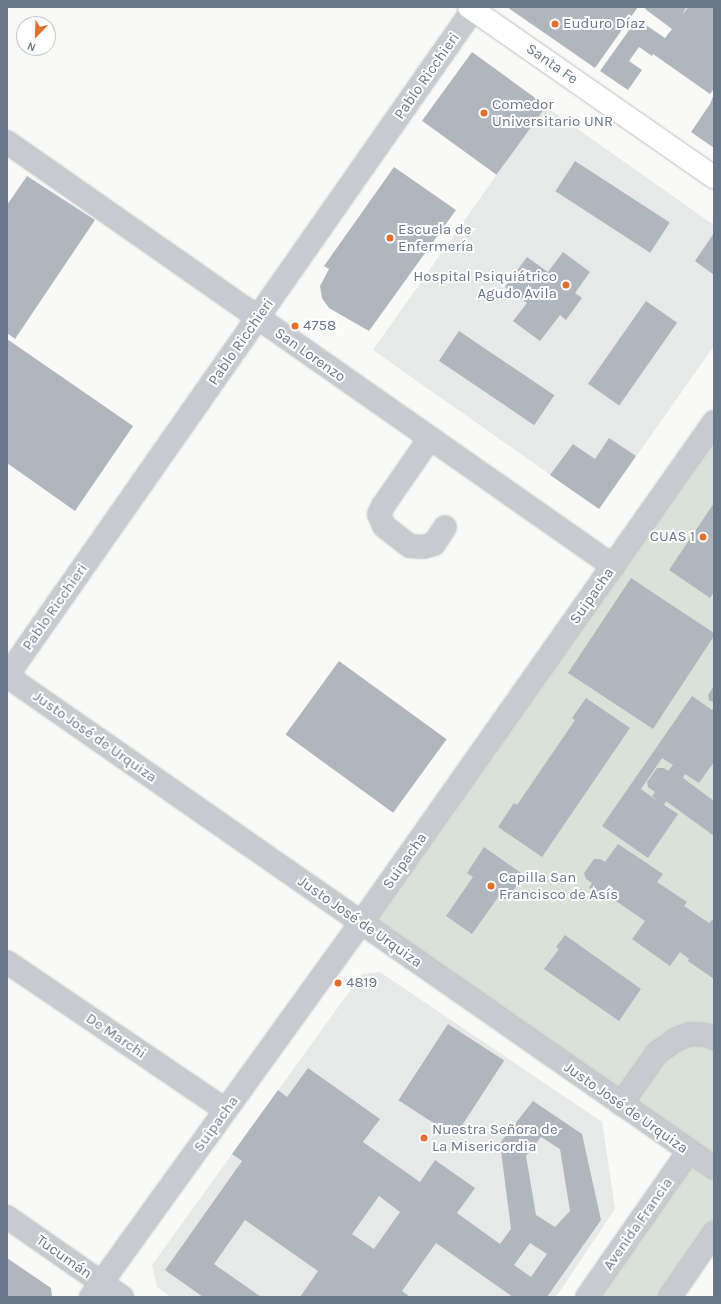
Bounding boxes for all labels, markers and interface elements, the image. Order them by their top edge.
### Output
place label: Euduro Díaz [563,15,645,33]
north arrow [16,16,56,56]
marker: Euduro Díaz [550,19,560,29]
street label: Pablo Ricchieri [390,29,464,123]
text: N [25,39,38,54]
street label: Santa Fe [523,40,581,88]
place label: Comedor Universitario UNR [492,95,613,130]
marker: Comedor Universitario UNR [479,108,489,118]
place label: Escuela de Enfermería [398,220,474,255]
marker: Escuela de Enfermería [385,233,395,243]
place label: Hospital Psiquiátrico Agudo Avila [413,267,557,302]
marker: Hospital Psiquiátrico Agudo Avila [560,279,572,291]
street label: Pablo Ricchieri [204,295,278,389]
place label: 4758 [303,317,336,335]
marker: 4758 [290,321,300,331]
street label: San Lorenzo [271,324,349,386]
place label: CUAS 1 [650,528,695,546]
marker: CUAS 1 [698,532,708,542]
street label: Pablo Ricchieri [18,560,92,654]
street label: Suipacha [566,564,618,628]
street label: Justo José de Urquiza [30,688,160,786]
street label: Suipacha [379,829,431,893]
place label: Capilla San Francisco de Asís [499,868,618,903]
street label: Justo José de Urquiza [295,873,425,971]
marker: Capilla San Francisco de Asís [486,881,496,891]
place label: 4819 [346,974,377,992]
marker: 4819 [333,978,343,988]
street label: De Marchi [82,1009,150,1063]
street label: Justo José de Urquiza [561,1059,691,1157]
street label: Suipacha [190,1093,242,1155]
place label: Nuestra Señora de La Misericordia [432,1120,558,1155]
marker: Nuestra Señora de La Misericordia [419,1133,429,1143]
street label: Avenida Francia [599,1174,677,1274]
street label: Tucumán [33,1231,95,1283]

